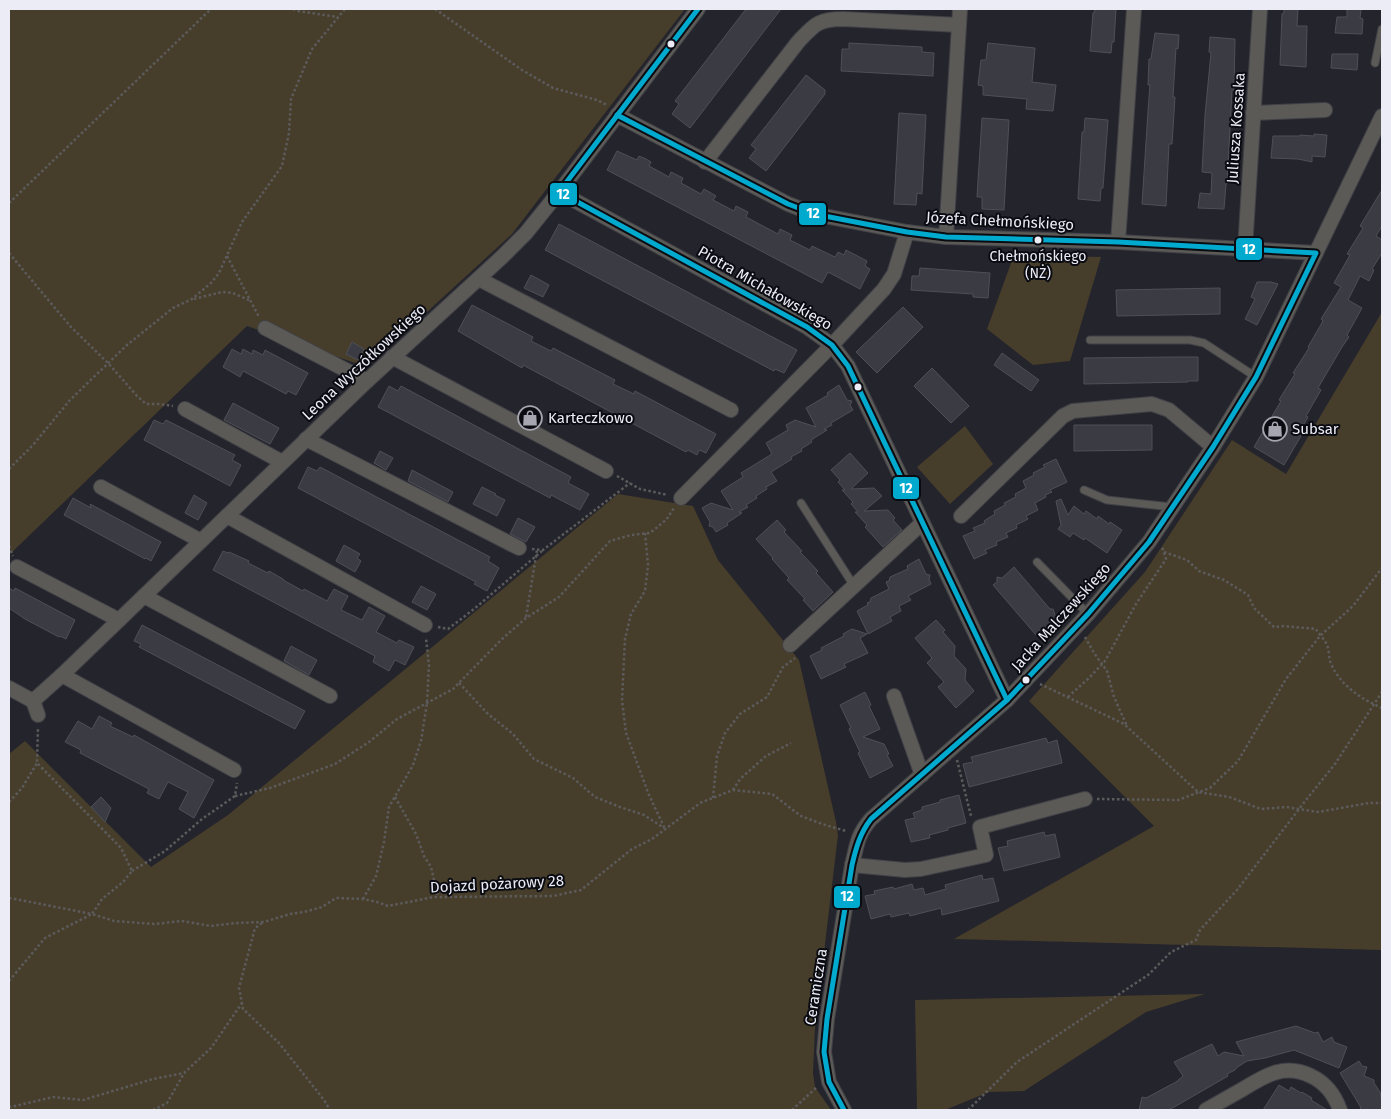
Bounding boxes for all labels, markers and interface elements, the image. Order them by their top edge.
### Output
unlabelled marker [666,39,676,49]
street label: Juliusza Kossaka [1223,72,1249,184]
line badge: 12 [549,182,578,206]
text: 12 [556,186,570,203]
line badge: 12 [798,202,827,226]
text: 12 [806,205,820,222]
street label: Józefa Chełmońskiego [925,208,1075,234]
marker: Chełmońskiego (NŻ) [1033,235,1043,245]
line badge: 12 [1235,237,1263,261]
text: 12 [1242,241,1256,258]
street label: Piotra Michałowskiego [695,242,835,334]
place label: Chełmońskiego (NŻ) [990,248,1086,282]
street label: Leona Wyczółkowskiego [299,300,429,424]
unlabelled marker [853,382,863,392]
shop icon: Karteczkowo [517,405,543,431]
place label: Karteczkowo [548,409,634,427]
shop icon: Subsar [1262,416,1288,442]
place label: Subsar [1292,420,1339,438]
line badge: 12 [892,476,920,500]
text: 12 [899,480,913,497]
street label: Jacka Malczewskiego [1008,559,1114,675]
unlabelled marker [1021,675,1031,685]
street label: Dojazd pożarowy 28 [430,872,564,896]
line badge: 12 [833,885,861,909]
text: 12 [840,888,854,905]
street label: Ceramiczna [801,947,831,1027]

